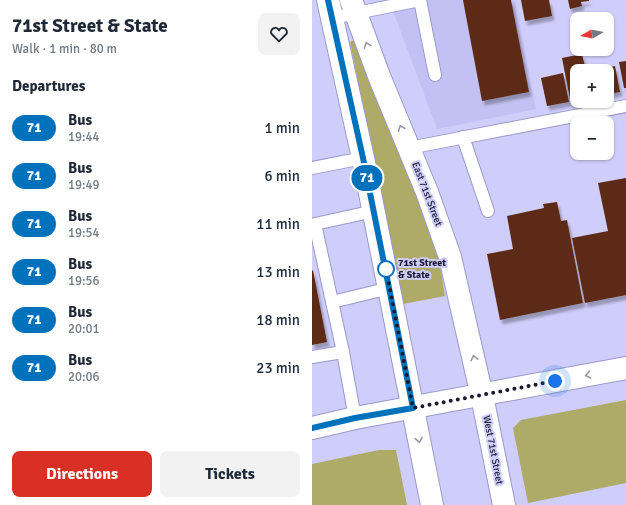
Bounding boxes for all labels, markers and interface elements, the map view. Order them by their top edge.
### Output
north arrow [570,12,614,56]
map controls [570,12,614,160]
button: heart [258,13,300,55]
text: 71st Street & State [12,14,168,38]
text: Walk · 1 min · 80 m [12,41,117,57]
one-way arrow [364,41,372,48]
button: + [570,64,614,108]
text: Departures [12,77,85,95]
text: Bus [68,111,92,129]
button: − [570,116,614,160]
text: 71 [26,119,42,136]
text: 1 min [264,119,300,137]
one-way arrow [397,124,405,131]
text: 19:44 [68,129,100,145]
text: Bus [68,159,92,177]
street label: East 71st Street [409,160,445,228]
line badge: 71 [349,165,385,191]
text: 71 [26,167,42,184]
text: 6 min [264,167,300,185]
text: 71 [359,169,375,186]
text: 19:49 [68,177,100,193]
text: Bus [68,207,92,225]
text: 71 [26,215,42,232]
text: 11 min [256,215,300,233]
text: 19:54 [68,225,100,241]
text: Bus [68,255,92,273]
place label: 71st Street & State [398,257,446,281]
marker: 71st Street & State [377,260,395,278]
text: 71 [26,263,42,280]
text: 13 min [256,263,300,281]
text: 19:56 [68,273,100,289]
text: Bus [68,303,92,321]
text: 71 [26,311,42,328]
text: 18 min [256,311,300,329]
text: 20:01 [68,321,100,337]
text: Bus [68,351,92,369]
one-way arrow [470,354,478,361]
text: 71 [26,359,42,376]
text: 23 min [256,359,300,377]
text: 20:06 [68,369,100,385]
one-way arrow [585,370,591,379]
your location [545,371,565,391]
street label: West 71st Street [480,414,506,486]
one-way arrow [414,437,423,443]
button: Directions [12,451,152,497]
button: Tickets [160,451,300,497]

